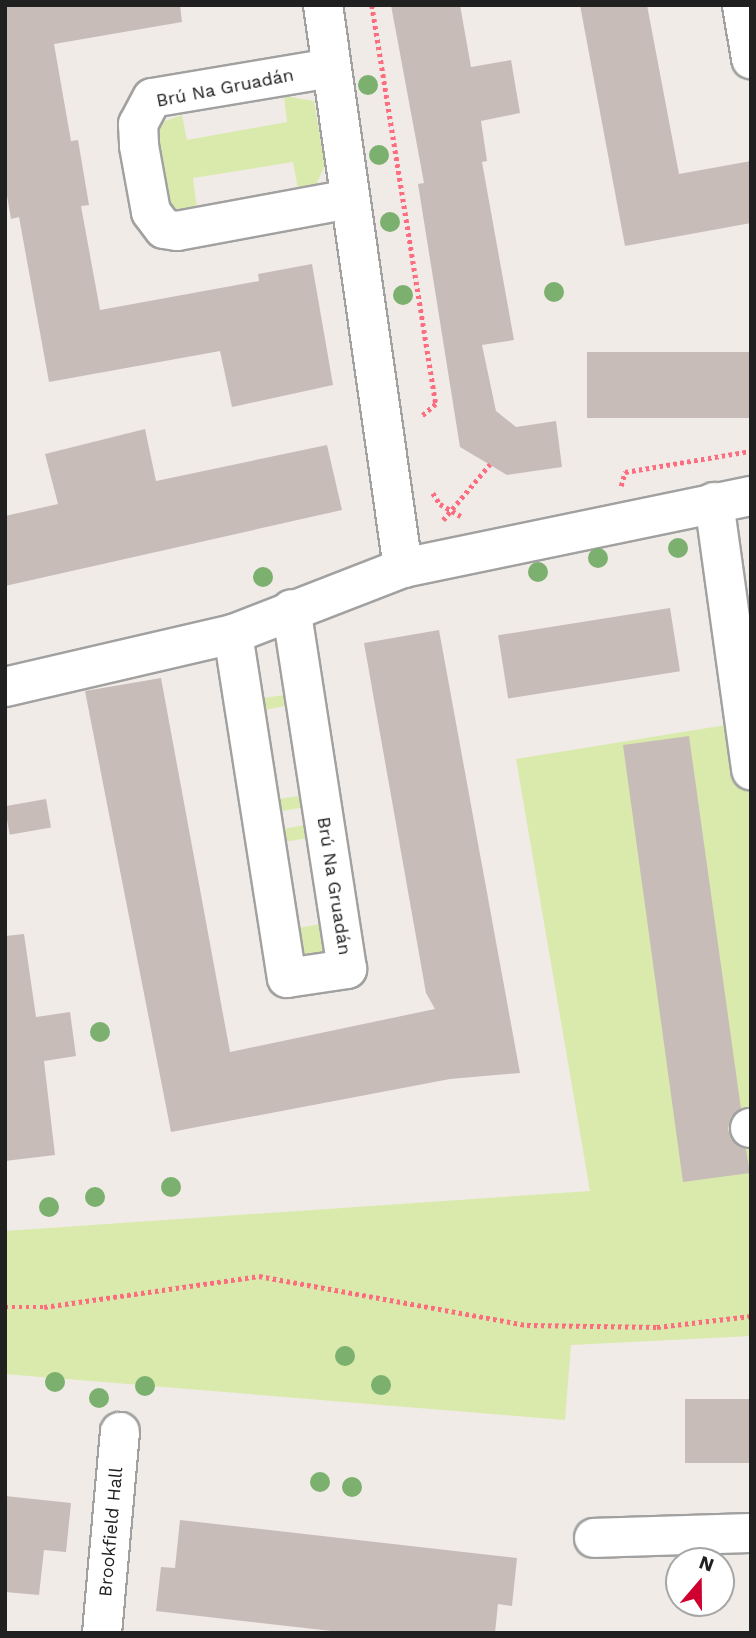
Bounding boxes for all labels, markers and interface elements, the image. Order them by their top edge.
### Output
street label: Brú Na Gruadán [154,64,296,112]
street label: Brú Na Gruadán [312,815,356,957]
street label: Brookfield Hall [95,1466,127,1598]
north arrow [665,1547,735,1617]
text: N [696,1550,717,1577]

